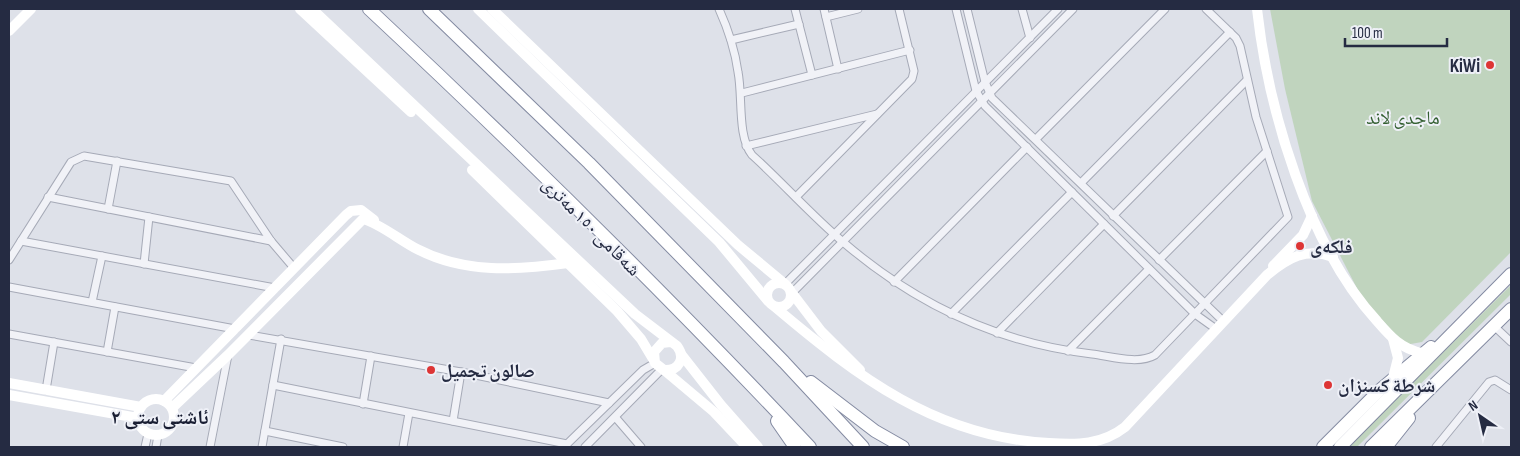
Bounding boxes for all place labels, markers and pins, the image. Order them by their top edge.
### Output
place label: KiWi [1450,55,1480,78]
marker: KiWi [1484,59,1496,71]
place label: فلکەی [1310,236,1353,259]
marker: فلکەی [1294,240,1306,252]
place label: صالون تجميل [441,360,535,383]
marker: صالون تجميل [425,364,437,376]
place label: شرطة كسنزان [1338,375,1435,398]
marker: شرطة كسنزان [1322,379,1334,391]

